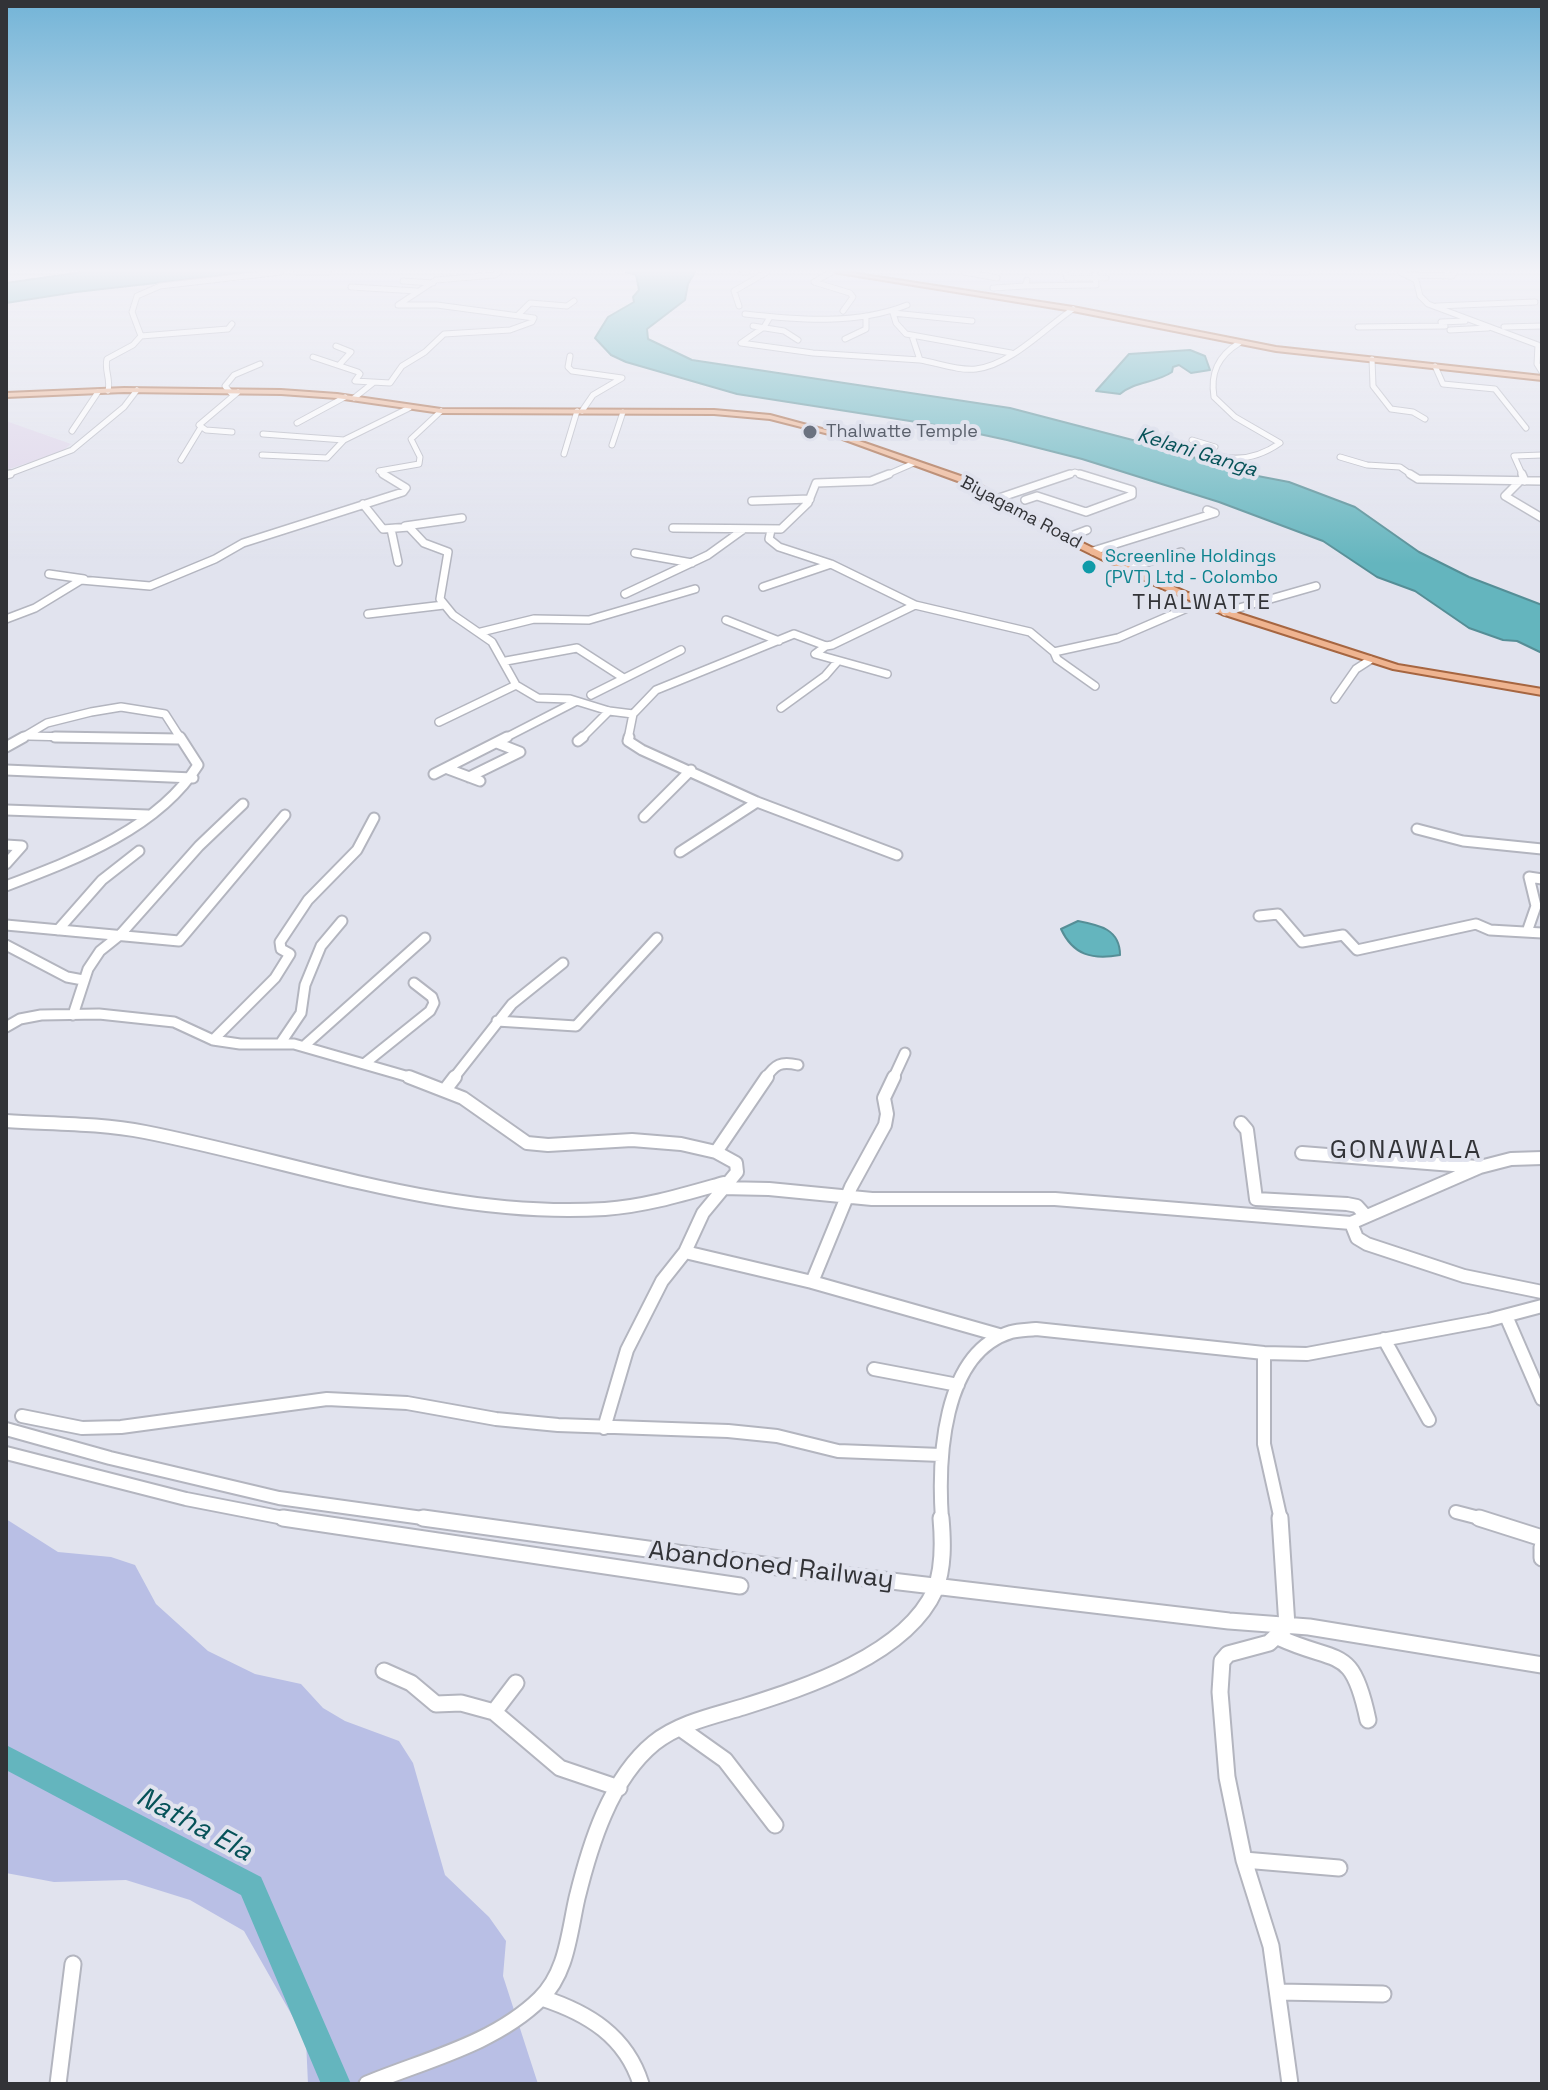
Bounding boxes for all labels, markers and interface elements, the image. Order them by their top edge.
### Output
place label: Thalwatte Temple [826,421,978,443]
marker: Thalwatte Temple [801,423,819,441]
water label: Kelani Ganga [1134,423,1260,483]
street label: Biyagama Road [957,472,1085,554]
place label: Screenline Holdings (PVT) Ltd - Colombo [1105,546,1278,588]
marker: Screenline Holdings (PVT) Ltd - Colombo [1080,558,1098,576]
district label: THALWATTE [1132,590,1272,616]
district label: GONAWALA [1330,1135,1482,1167]
street label: Abandoned Railway [647,1535,895,1597]
water label: Natha Ela [131,1781,257,1869]

